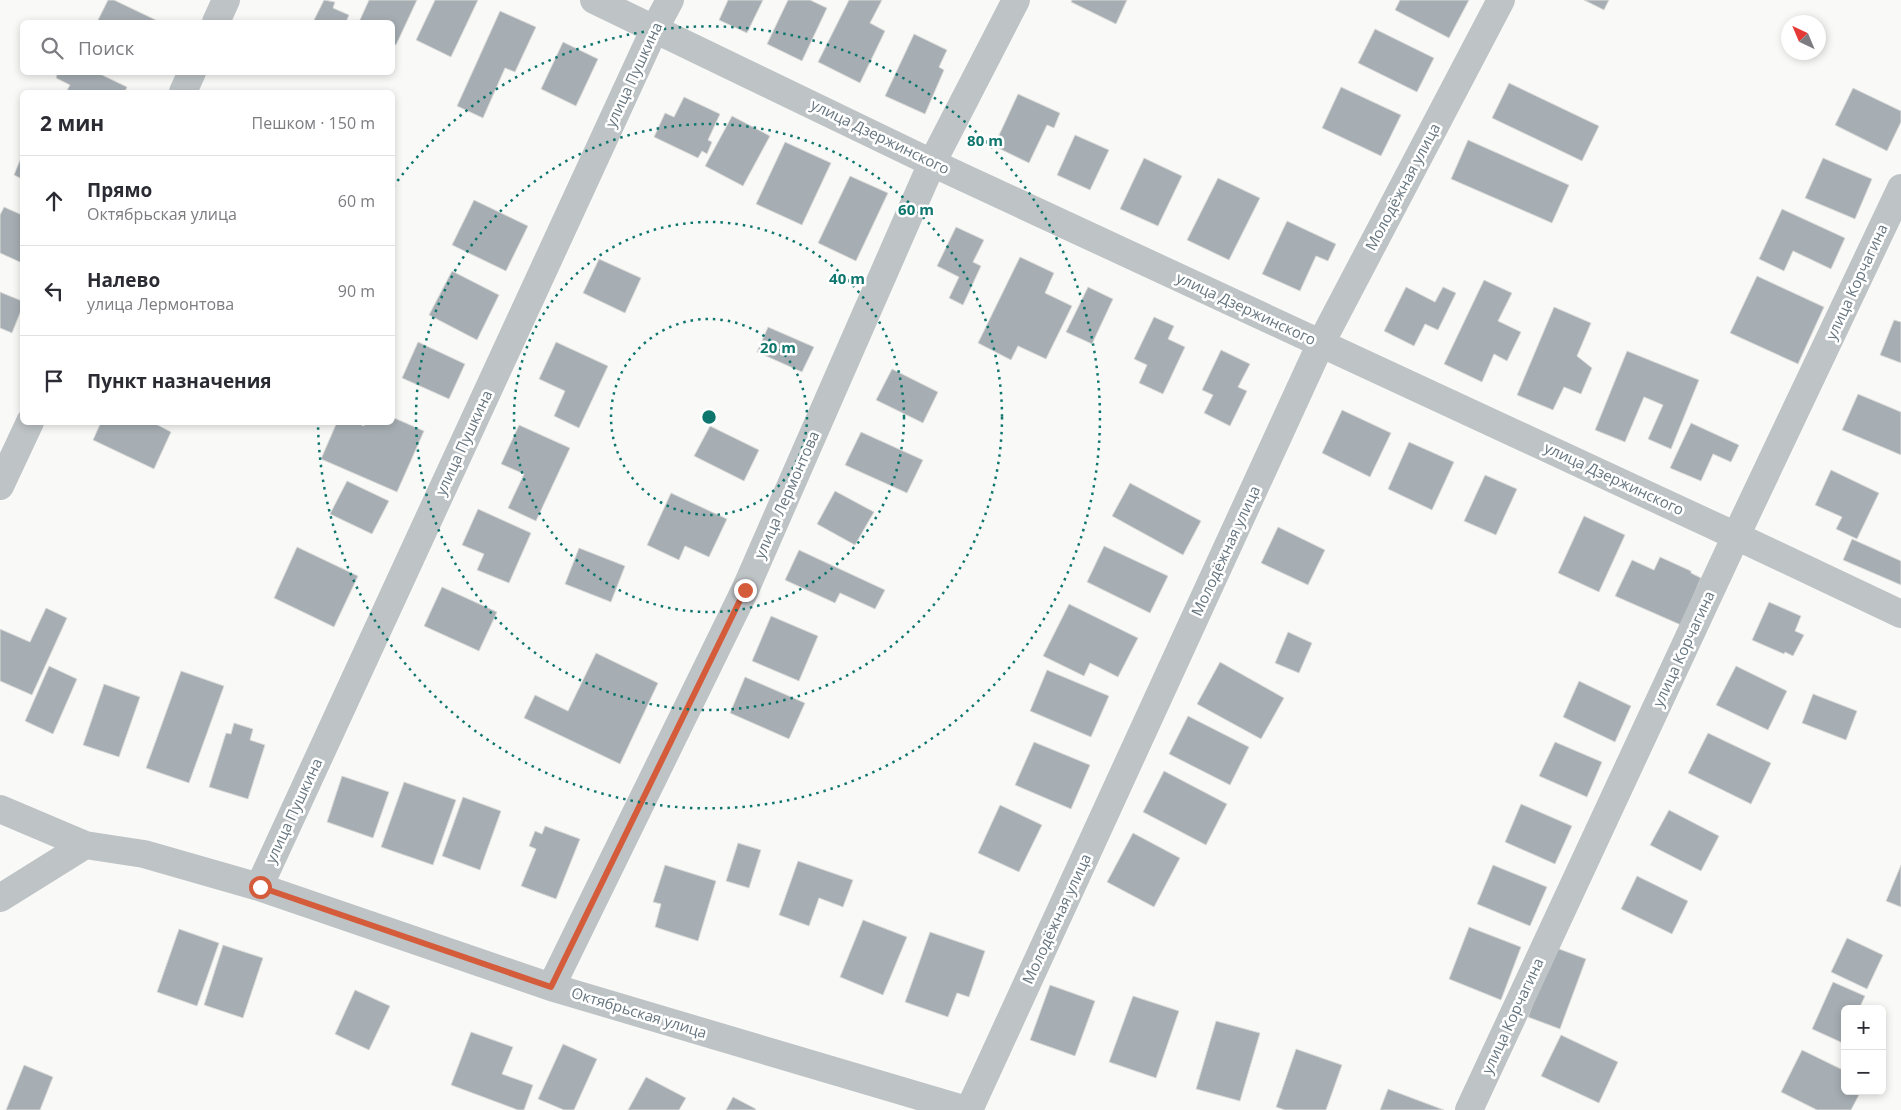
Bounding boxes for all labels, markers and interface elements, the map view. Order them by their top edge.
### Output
north arrow [1781,15,1826,60]
street label: улица Пушкина [600,19,666,131]
search box [20,20,395,75]
icon: search [38,34,66,62]
text: Поиск [78,35,134,61]
street label: улица Дзержинского [808,94,953,178]
text: 2 мин [40,109,104,137]
text: Пешком · 150 m [252,112,375,134]
street label: Молодёжная улица [1360,119,1444,254]
text: 80 m [967,130,1003,150]
text: Прямо [87,177,152,203]
icon: ahead [40,187,68,215]
text: 60 m [338,190,375,212]
text: 60 m [898,199,934,219]
text: Октябрьская улица [87,203,237,225]
street label: улица Корчагина [1820,220,1892,343]
text: Налево [87,267,160,293]
street label: улица Дзержинского [1173,267,1319,349]
text: 40 m [829,268,865,288]
icon: left [40,277,68,305]
text: 90 m [338,280,375,302]
text: улица Лермонтова [87,293,234,315]
text: 20 m [760,337,796,357]
icon: arrive [40,367,68,395]
text: Пункт назначения [87,368,272,394]
street label: улица Пушкина [430,387,496,499]
centre of rings [700,408,718,426]
street label: улица Лермонтова [749,428,823,562]
street label: улица Дзержинского [1541,437,1687,519]
street label: Молодёжная улица [1186,482,1264,619]
route end [734,579,757,602]
street label: улица Корчагина [1647,587,1719,710]
street label: улица Пушкина [260,755,326,867]
street label: Молодёжная улица [1017,850,1095,987]
route start [249,876,272,899]
street label: улица Корчагина [1476,954,1548,1077]
street label: Октябрьская улица [569,982,709,1042]
map controls [1841,1005,1886,1095]
button: + [1841,1005,1886,1050]
button: − [1841,1050,1886,1095]

